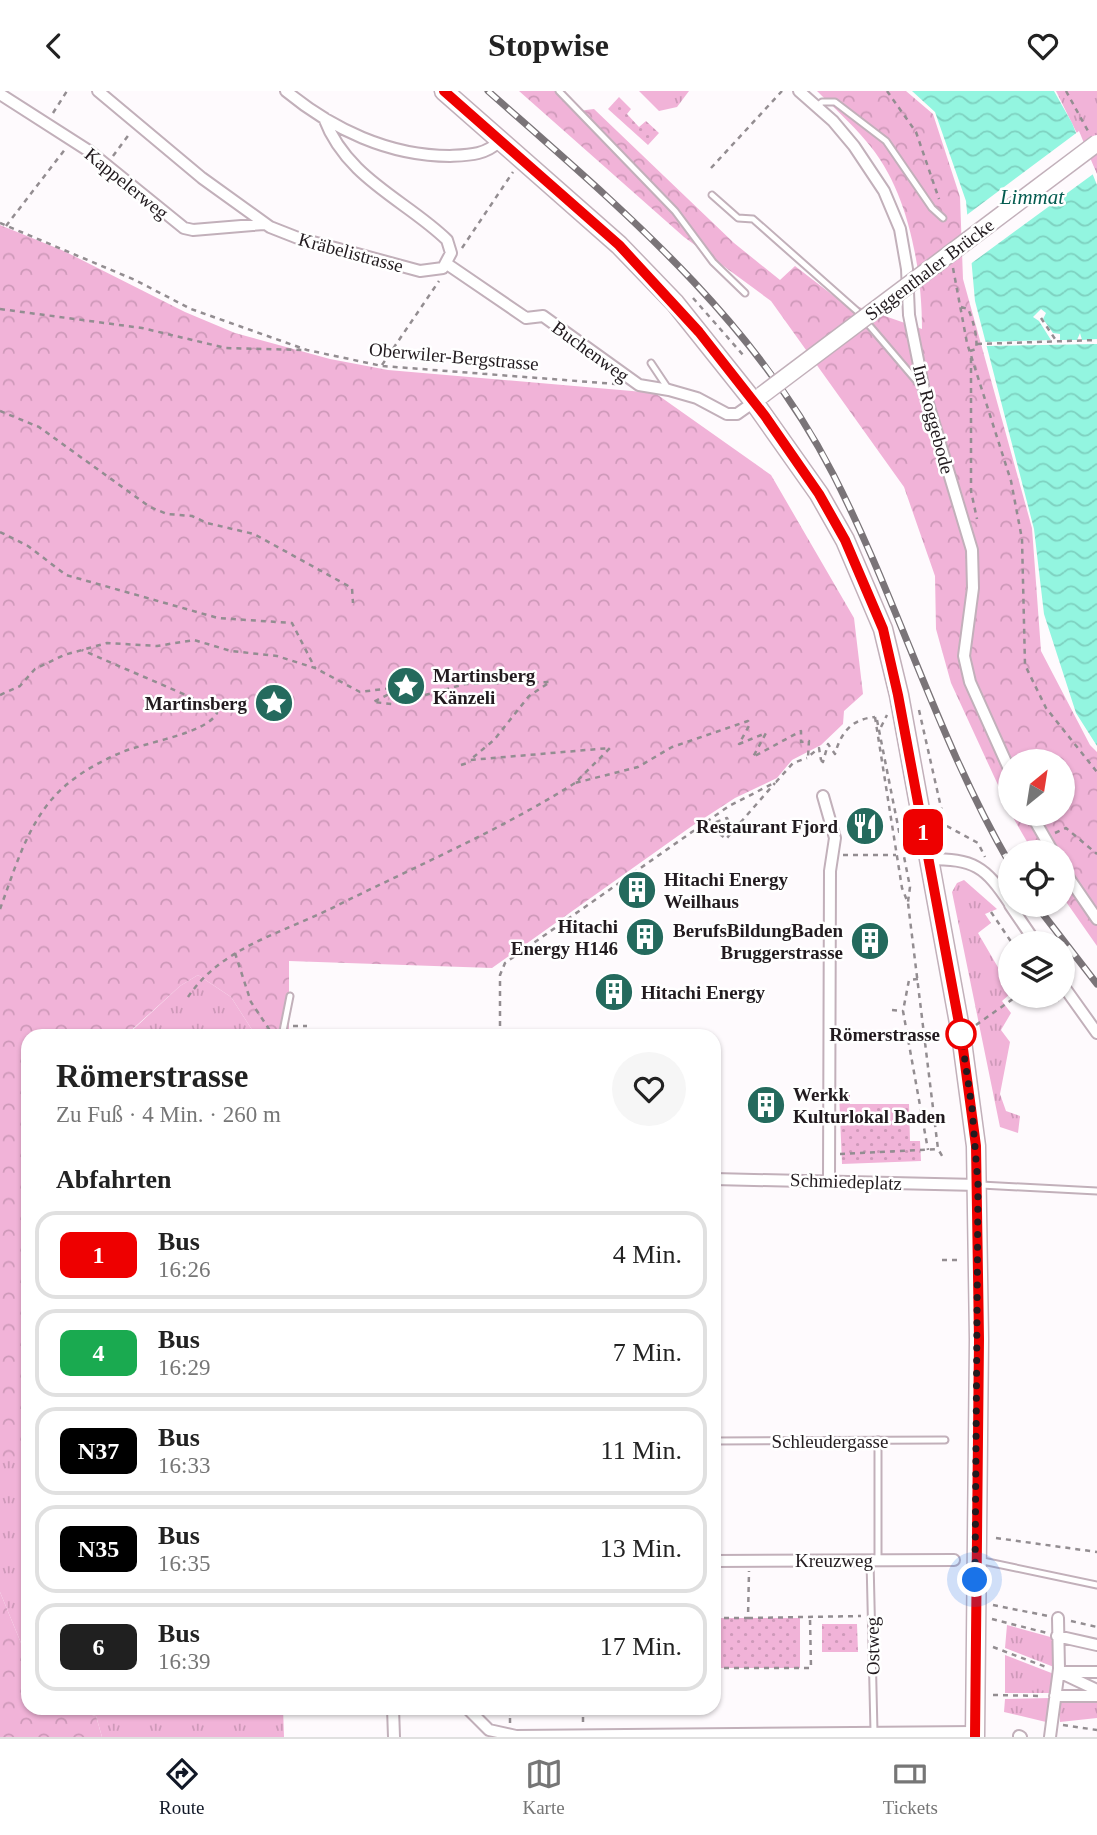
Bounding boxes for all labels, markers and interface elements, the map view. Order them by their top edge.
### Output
icon: back [35,27,73,65]
text: Stopwise [488,27,609,63]
icon: heart [1024,27,1062,65]
street label: Kappelerweg [81,143,173,224]
water label: Limmat [999,185,1065,209]
street label: Siggenthaler Brücke [861,214,998,325]
street label: Kräbelistrasse [296,228,406,277]
street label: Buchenweg [548,317,634,387]
street label: Oberwiler-Bergstrasse [368,339,540,374]
street label: Im Roggebode [909,362,958,476]
place icon: Martinsberg Känzeli [385,665,427,707]
place label: Martinsberg Känzeli [433,665,536,708]
place icon: Martinsberg [253,682,295,724]
place label: Martinsberg [145,693,247,714]
north arrow [998,749,1074,826]
map controls [998,749,1075,1008]
restaurant icon: Restaurant Fjord [844,805,886,847]
line badge: 1 [900,809,946,855]
place label: Restaurant Fjord [696,816,838,837]
text: 1 [917,819,929,845]
button: locate [998,840,1075,917]
building icon: Hitachi Energy Weilhaus [616,869,658,911]
place label: Hitachi Energy Weilhaus [664,869,789,912]
place label: Hitachi Energy H146 [511,916,618,959]
building icon: Hitachi Energy H146 [624,916,666,958]
place label: BerufsBildungBaden Bruggerstrasse [673,920,843,963]
building icon: BerufsBildungBaden Bruggerstrasse [849,920,891,962]
button: layers [998,931,1075,1008]
building icon: Hitachi Energy [593,971,635,1013]
place label: Hitachi Energy [641,982,766,1003]
marker: Römerstrasse [946,1019,976,1049]
place label: Römerstrasse [829,1024,940,1045]
button: heart [612,1052,686,1126]
text: Römerstrasse [56,1058,248,1094]
building icon: Werkk Kulturlokal Baden [745,1084,787,1126]
place label: Werkk Kulturlokal Baden [793,1084,946,1127]
text: Zu Fuß · 4 Min. · 260 m [56,1102,281,1127]
text: Abfahrten [56,1165,172,1194]
street label: Schmiedeplatz [790,1169,902,1194]
text: Bus [158,1227,200,1256]
text: 4 Min. [613,1240,682,1269]
text: 1 [93,1242,105,1268]
text: 16:26 [158,1257,210,1282]
text: Bus [158,1325,200,1354]
text: 7 Min. [613,1338,682,1367]
text: 4 [93,1340,105,1366]
text: 16:29 [158,1355,210,1380]
text: Bus [158,1423,200,1452]
street label: Schleudergasse [772,1431,888,1452]
text: 11 Min. [601,1436,682,1465]
text: N37 [78,1438,119,1464]
text: 16:33 [158,1453,210,1478]
text: Bus [158,1521,200,1550]
text: 13 Min. [600,1534,682,1563]
text: N35 [78,1536,119,1562]
street label: Kreuzweg [795,1550,874,1571]
text: 16:35 [158,1551,210,1576]
your location [957,1562,992,1597]
street label: Ostweg [861,1616,884,1675]
text: Bus [158,1619,200,1648]
text: 17 Min. [600,1632,682,1661]
text: 6 [93,1634,105,1660]
text: 16:39 [158,1649,210,1674]
tab: Route [159,1755,204,1819]
tab: Karte [522,1755,565,1819]
tab: Tickets [883,1755,938,1819]

